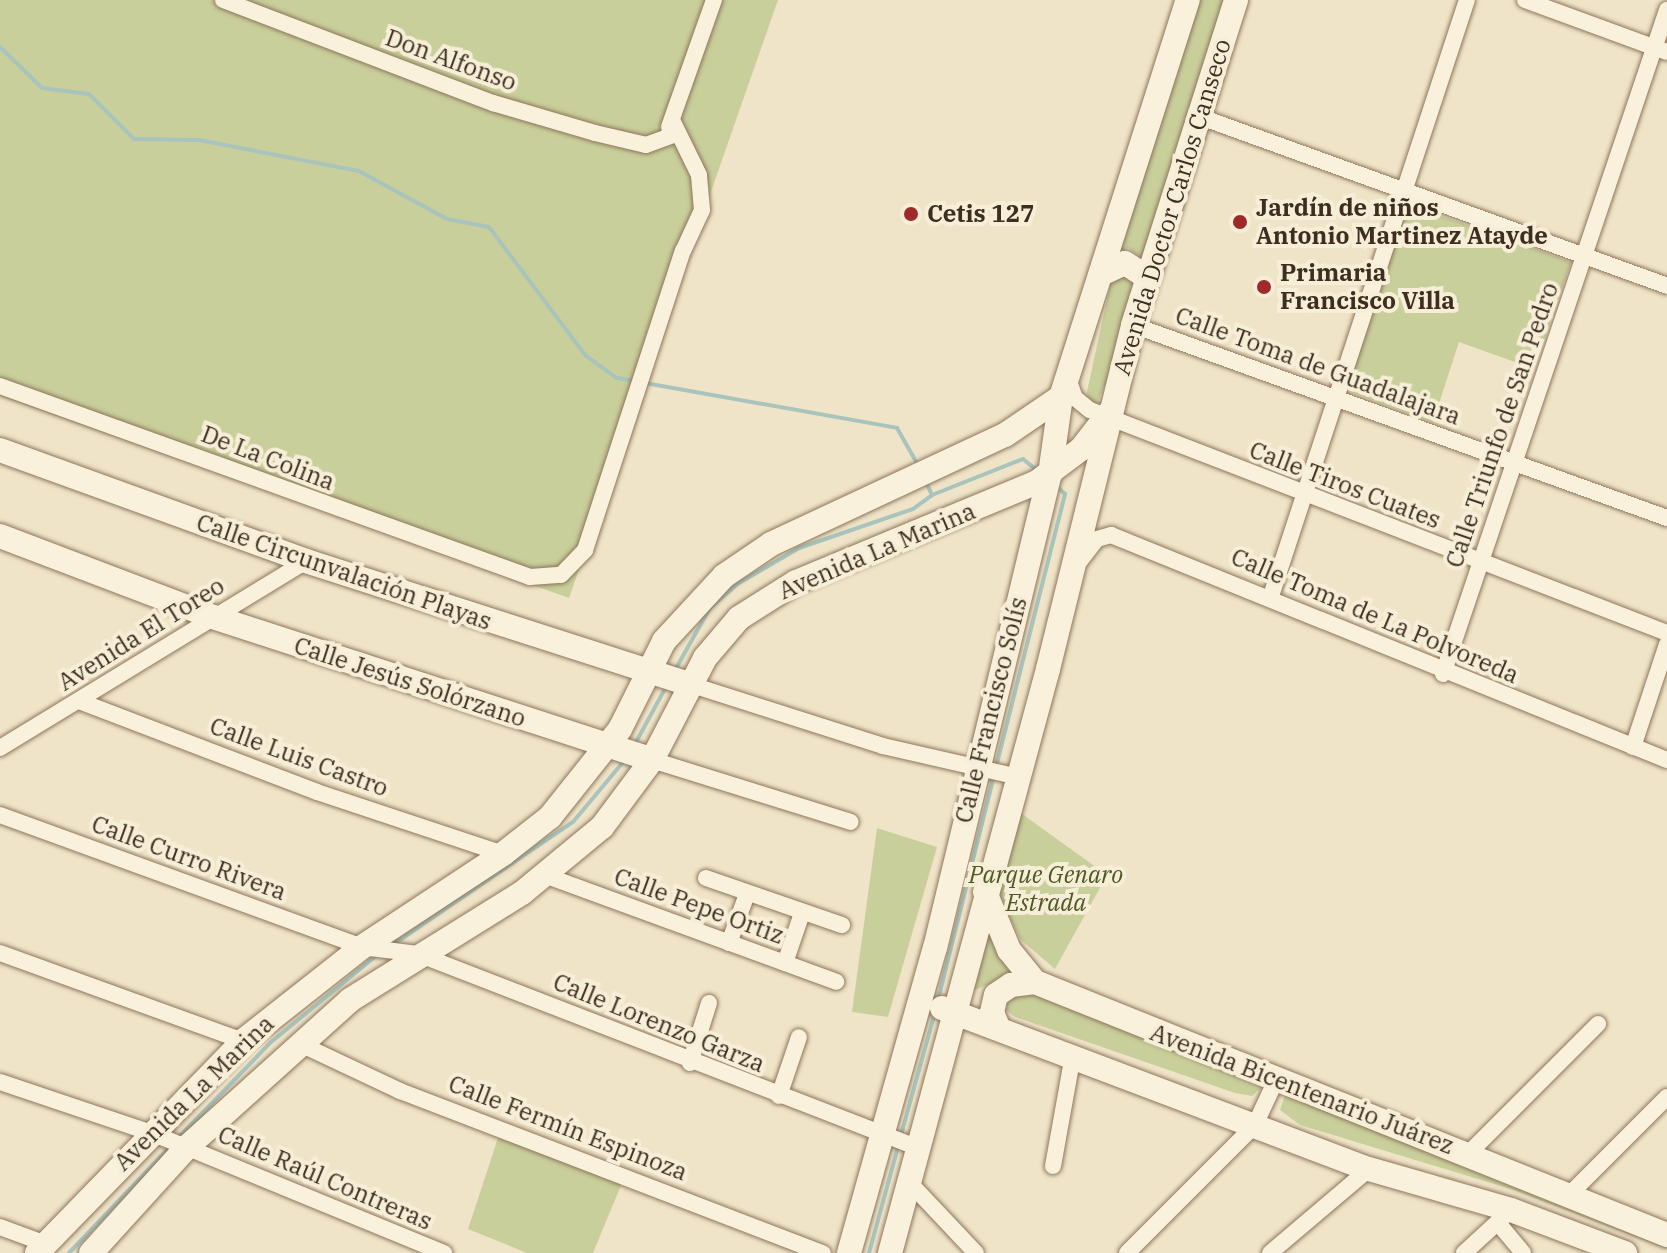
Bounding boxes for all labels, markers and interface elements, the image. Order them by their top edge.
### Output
street label: Don Alfonso [382,23,520,97]
street label: Avenida Doctor Carlos Canseco [1107,35,1237,379]
place label: Jardín de niños Antonio Martinez Atayde [1256,194,1548,250]
place label: Cetis 127 [927,200,1034,228]
marker: Cetis 127 [902,205,920,223]
marker: Jardín de niños Antonio Martinez Atayde [1231,213,1249,231]
place label: Primaria Francisco Villa [1280,259,1455,315]
marker: Primaria Francisco Villa [1255,278,1273,296]
street label: Calle Triunfo de San Pedro [1440,279,1564,571]
street label: Calle Toma de Guadalajara [1172,301,1464,431]
street label: De La Colina [197,419,339,497]
street label: Calle Tiros Cuates [1245,435,1445,535]
street label: Avenida La Marina [774,497,980,605]
street label: Calle Circunvalación Playas [193,508,495,636]
street label: Calle Toma de La Polvoreda [1227,542,1523,690]
street label: Avenida El Toreo [52,571,230,697]
street label: Calle Francisco Solís [949,594,1033,826]
street label: Calle Jesús Solórzano [291,631,529,733]
street label: Calle Luis Castro [206,711,392,803]
street label: Calle Curro Rivera [88,809,290,907]
park label: Parque Genaro Estrada [969,861,1123,917]
street label: Calle Pepe Ortiz [610,862,788,950]
street label: Calle Lorenzo Garza [549,967,769,1079]
street label: Avenida La Marina [108,1009,280,1177]
street label: Avenida Bicentenario Juárez [1146,1018,1458,1160]
street label: Calle Fermín Espinoza [445,1069,691,1187]
street label: Calle Raúl Contreras [214,1120,436,1236]

